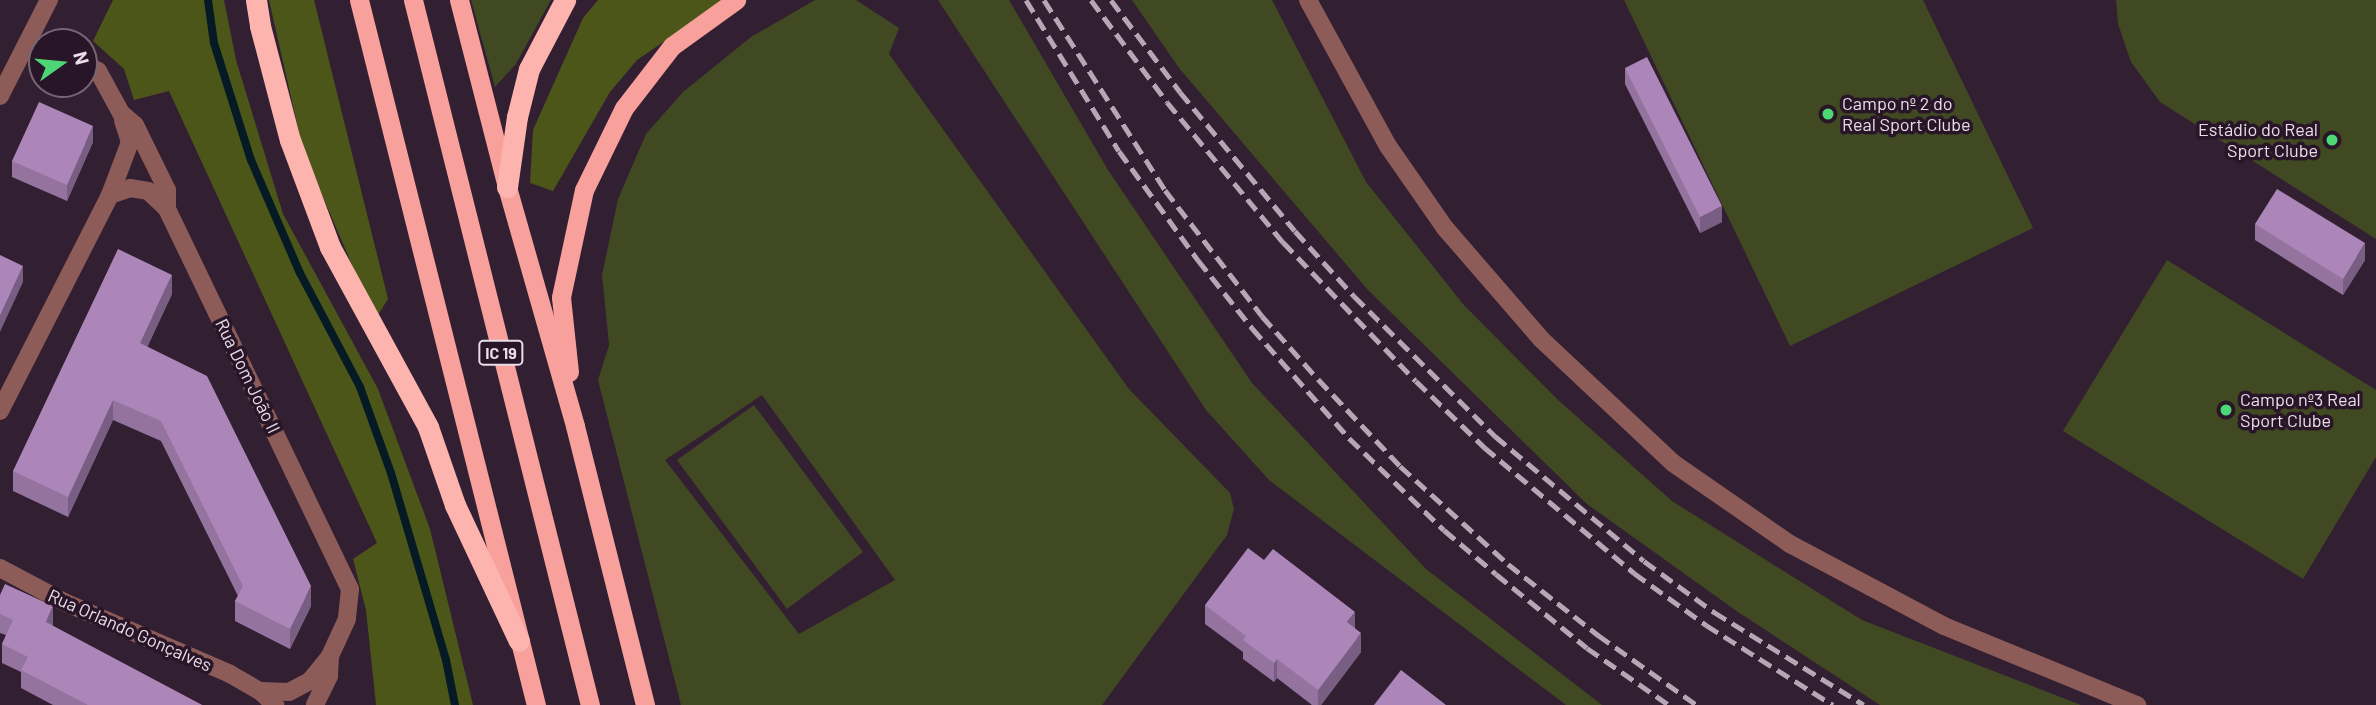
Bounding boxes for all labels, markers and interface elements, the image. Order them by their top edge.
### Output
north arrow [28,28,98,98]
text: N [69,49,95,67]
place label: Campo nº 2 do Real Sport Clube [1842,93,1971,136]
marker: Campo nº 2 do Real Sport Clube [1820,106,1836,122]
place label: Estádio do Real Sport Clube [2198,119,2318,162]
marker: Estádio do Real Sport Clube [2324,132,2340,148]
street label: Rua Dom João II [211,315,285,437]
road number: IC 19 [478,340,524,366]
place label: Campo nº3 Real Sport Clube [2240,389,2361,432]
marker: Campo nº3 Real Sport Clube [2218,402,2234,418]
street label: Rua Orlando Gonçalves [45,584,215,676]

